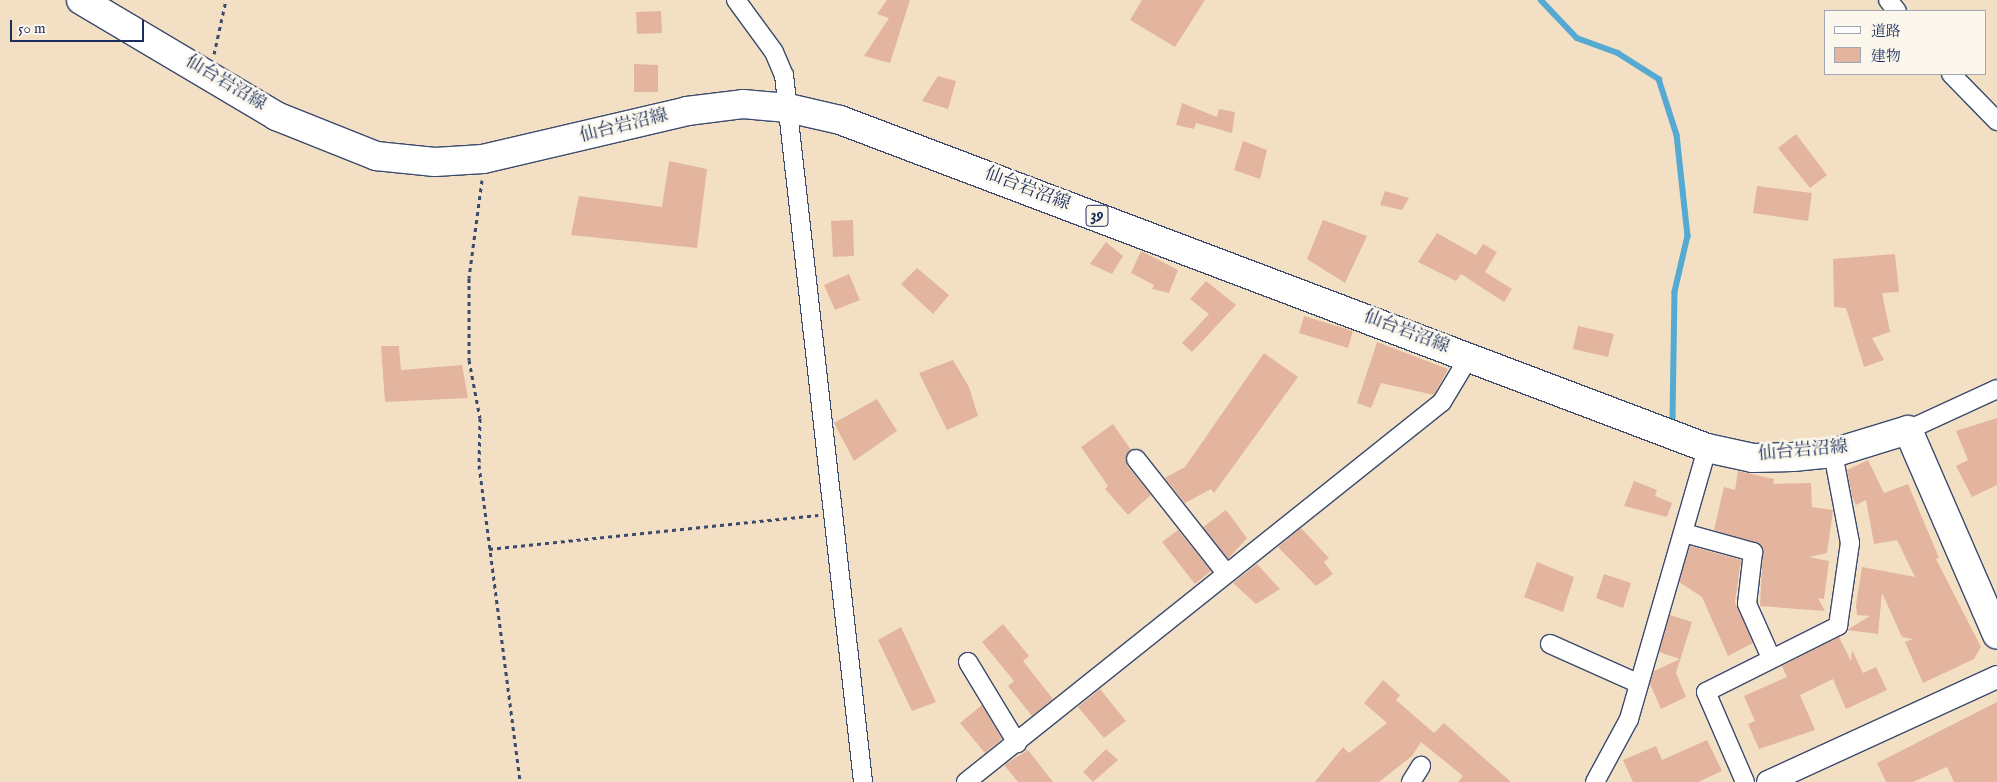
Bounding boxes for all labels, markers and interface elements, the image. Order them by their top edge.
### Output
scale bar [12,10,146,42]
legend [1824,10,1987,75]
text: 50 m [18,19,46,38]
text: 道路 [1871,22,1901,41]
text: 建物 [1871,47,1901,66]
street label: 仙台岩沼線 [181,52,269,116]
street label: 仙台岩沼線 [578,106,670,148]
street label: 仙台岩沼線 [981,164,1073,216]
road number: 39 [1084,202,1110,230]
street label: 仙台岩沼線 [1360,307,1452,359]
street label: 仙台岩沼線 [1757,437,1849,467]

